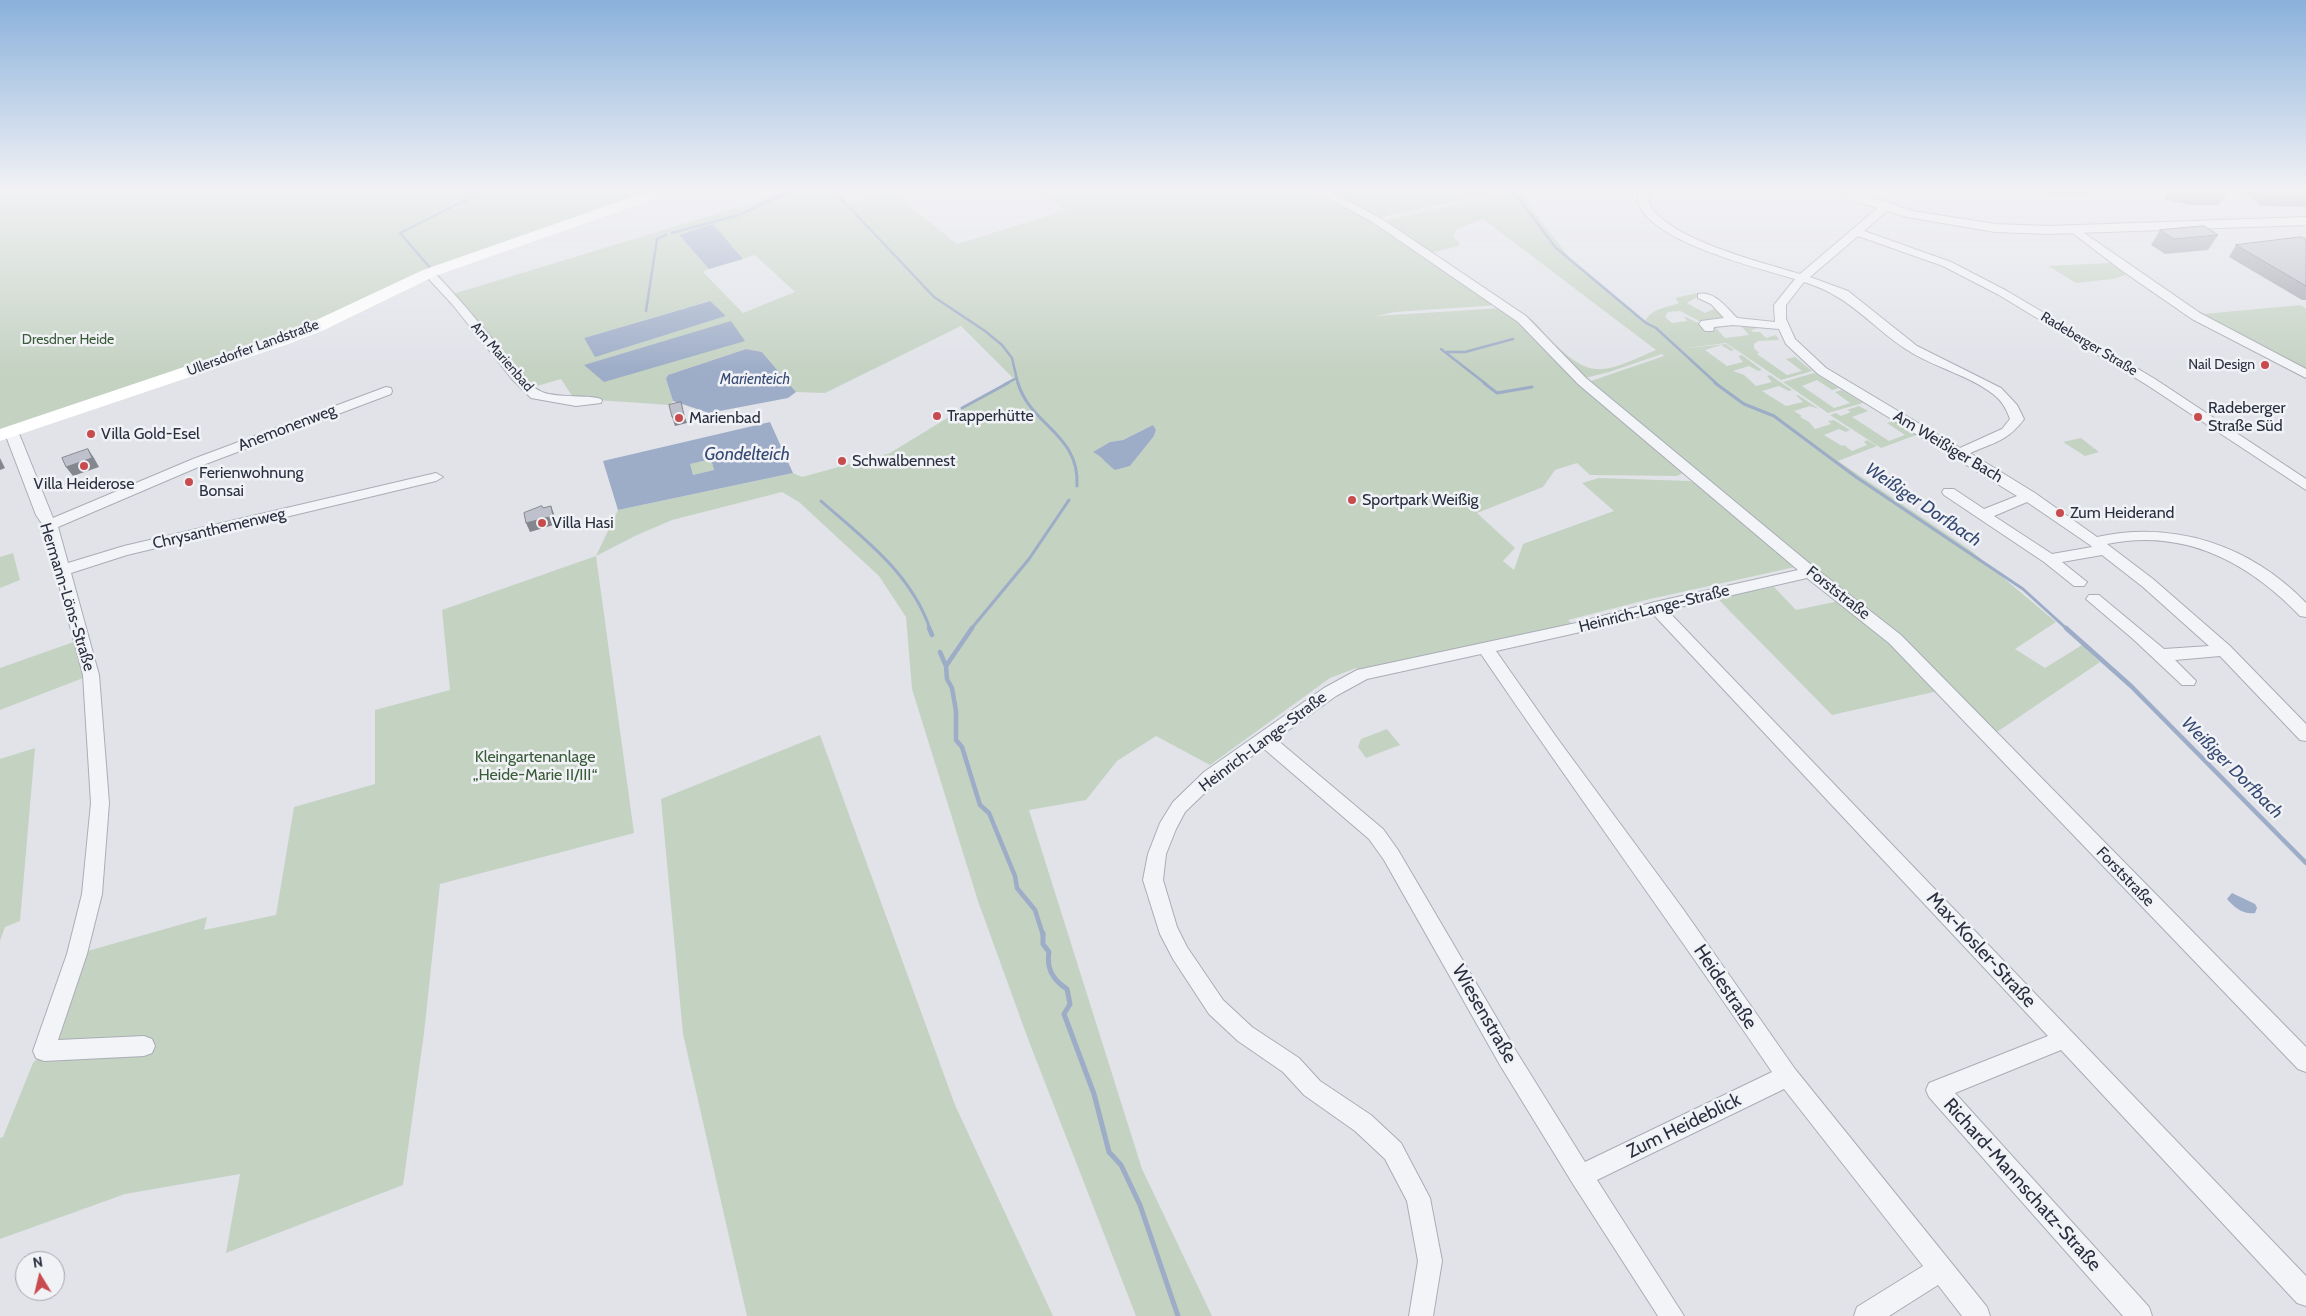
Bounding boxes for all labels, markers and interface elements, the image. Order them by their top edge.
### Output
street label: Radeberger Straße [2038,308,2140,380]
street label: Ullersdorfer Landstraße [185,316,321,380]
street label: Am Marienbad [467,319,537,395]
park label: Dresdner Heide [22,332,114,348]
place label: Nail Design [2188,357,2255,373]
marker: Nail Design [2259,359,2271,371]
water label: Marienteich [720,371,790,389]
place label: Radeberger Straße Süd [2208,398,2286,436]
street label: Anemonenweg [235,400,339,456]
place label: Trapperhütte [947,406,1034,426]
street label: Am Weißiger Bach [1890,407,2006,487]
place label: Marienbad [689,408,761,428]
marker: Trapperhütte [931,410,943,422]
marker: Radeberger Straße Süd [2192,411,2204,423]
marker: Marienbad [673,412,685,424]
place label: Villa Gold-Esel [101,424,200,444]
marker: Villa Gold-Esel [85,428,97,440]
water label: Gondelteich [704,444,790,466]
place label: Schwalbennest [852,451,955,471]
marker: Schwalbennest [836,455,848,467]
water label: Weißiger Dorfbach [1861,458,1985,552]
marker: Villa Heiderose [78,460,90,472]
place label: Ferienwohnung Bonsai [199,463,304,501]
place label: Villa Heiderose [34,474,134,494]
marker: Ferienwohnung Bonsai [183,476,195,488]
place label: Sportpark Weißig [1362,490,1479,510]
marker: Sportpark Weißig [1346,494,1358,506]
place label: Zum Heiderand [2070,503,2174,523]
street label: Chrysanthemenweg [151,504,287,554]
marker: Zum Heiderand [2054,507,2066,519]
place label: Villa Hasi [552,513,614,533]
marker: Villa Hasi [536,517,548,529]
street label: Hermann-Löns-Straße [35,521,99,673]
street label: Forststraße [1802,562,1874,624]
street label: Heinrich-Lange-Straße [1577,581,1731,637]
street label: Heinrich-Lange-Straße [1195,688,1331,796]
water label: Weißiger Dorfbach [2177,713,2287,823]
park label: Kleingartenanlage „Heide-Marie II/III“ [473,747,597,785]
street label: Forststraße [2092,843,2158,911]
street label: Max-Kosler-Straße [1921,887,2041,1013]
street label: Heidestraße [1688,940,1762,1034]
street label: Wiesenstraße [1447,961,1521,1067]
street label: Zum Heideblick [1623,1089,1745,1163]
street label: Richard-Mannschatz-Straße [1938,1094,2106,1276]
north arrow [15,1251,65,1301]
text: N [32,1253,44,1272]

